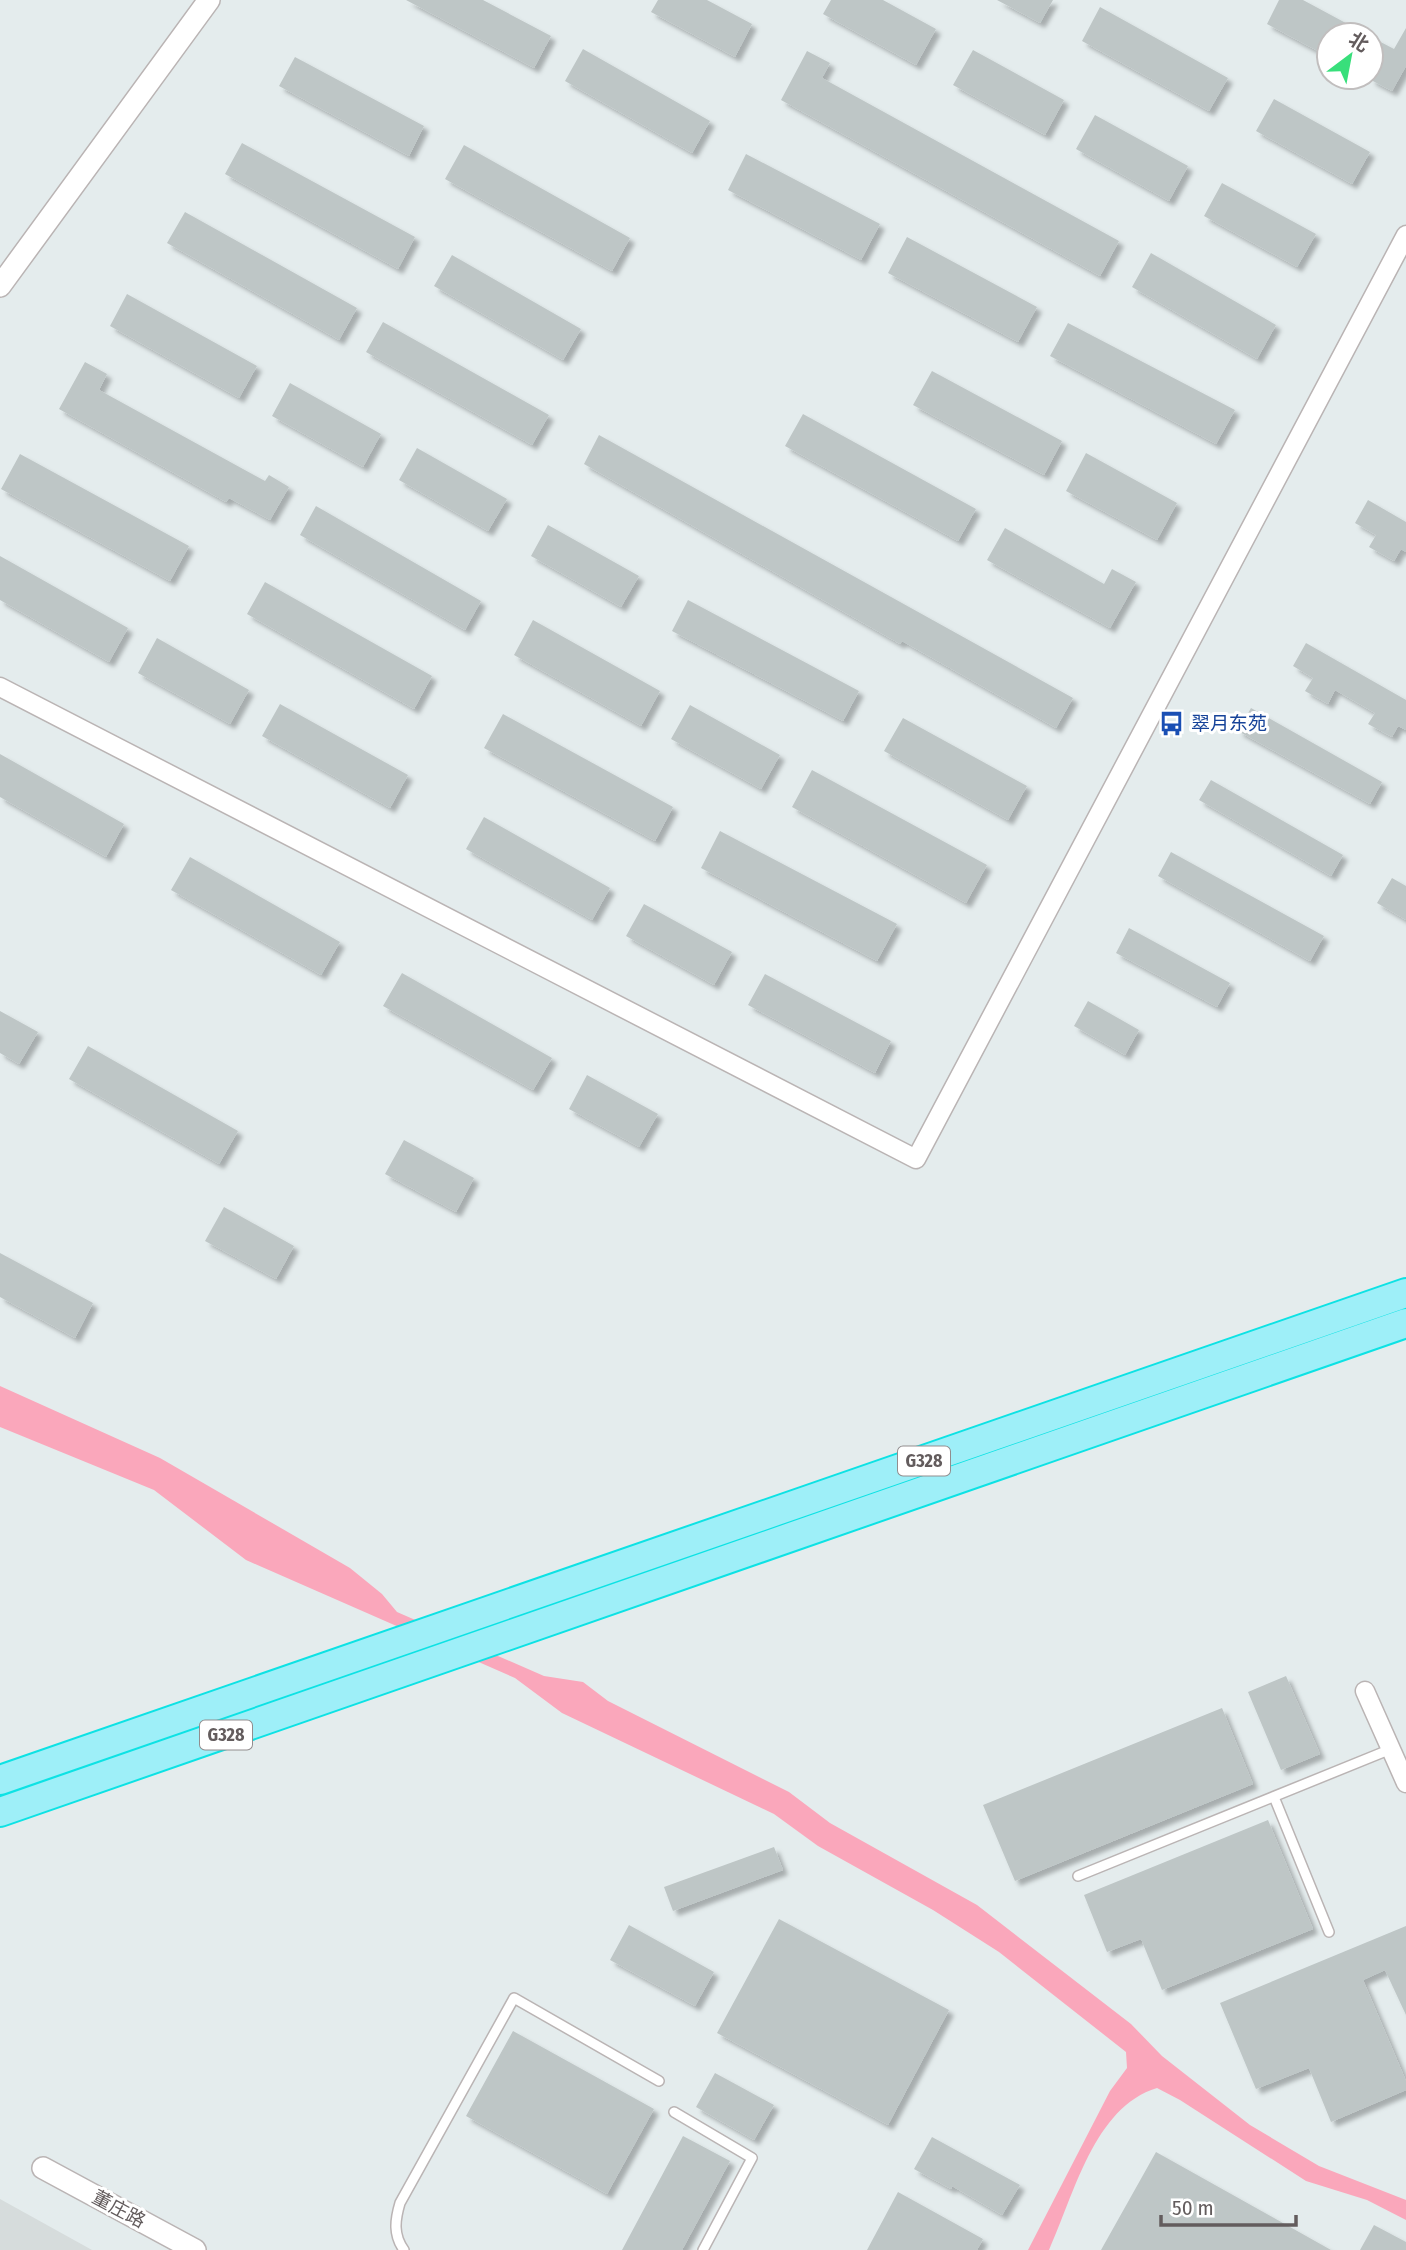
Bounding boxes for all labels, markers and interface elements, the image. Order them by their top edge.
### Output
north arrow [1315,21,1385,91]
text: 北 [1345,27,1373,57]
bus stop icon: 翠月东苑 [1157,709,1185,737]
place label: 翠月东苑 [1191,712,1267,735]
road number: G328 [898,1446,950,1476]
road number: G328 [200,1720,252,1750]
scale bar [1161,2184,1296,2228]
street label: 董庄路 [88,2185,150,2233]
text: 50 m [1172,2195,1214,2221]

